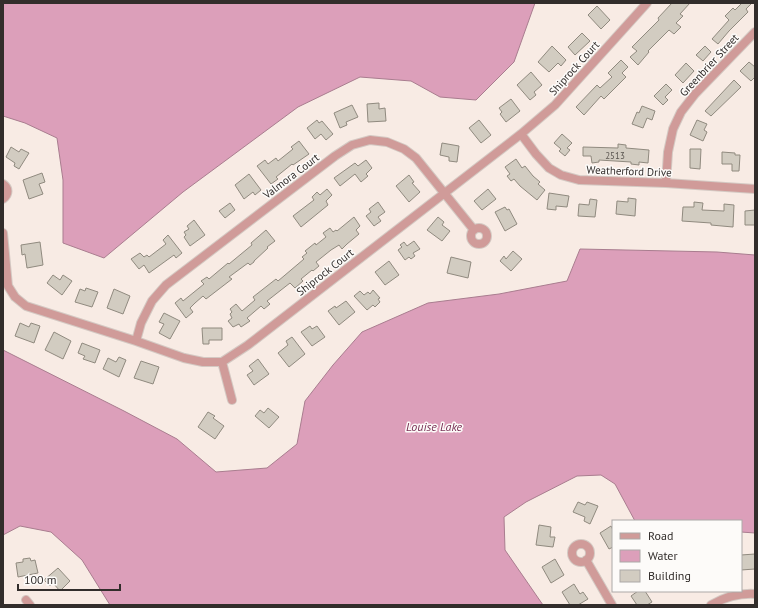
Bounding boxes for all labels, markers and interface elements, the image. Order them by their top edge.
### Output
street label: Greenbrier Street [676,31,742,99]
street label: Shiprock Court [546,38,602,98]
street label: Valmora Court [259,150,322,202]
house number: 2513 [605,150,625,161]
street label: Weatherford Drive [586,163,672,179]
street label: Shiprock Court [294,245,357,299]
water label: Louise Lake [406,419,463,434]
legend [612,520,742,592]
text: Road [648,528,673,543]
text: Water [648,548,678,563]
scale bar [18,566,120,592]
text: Building [648,568,691,583]
text: 100 m [24,572,57,587]

